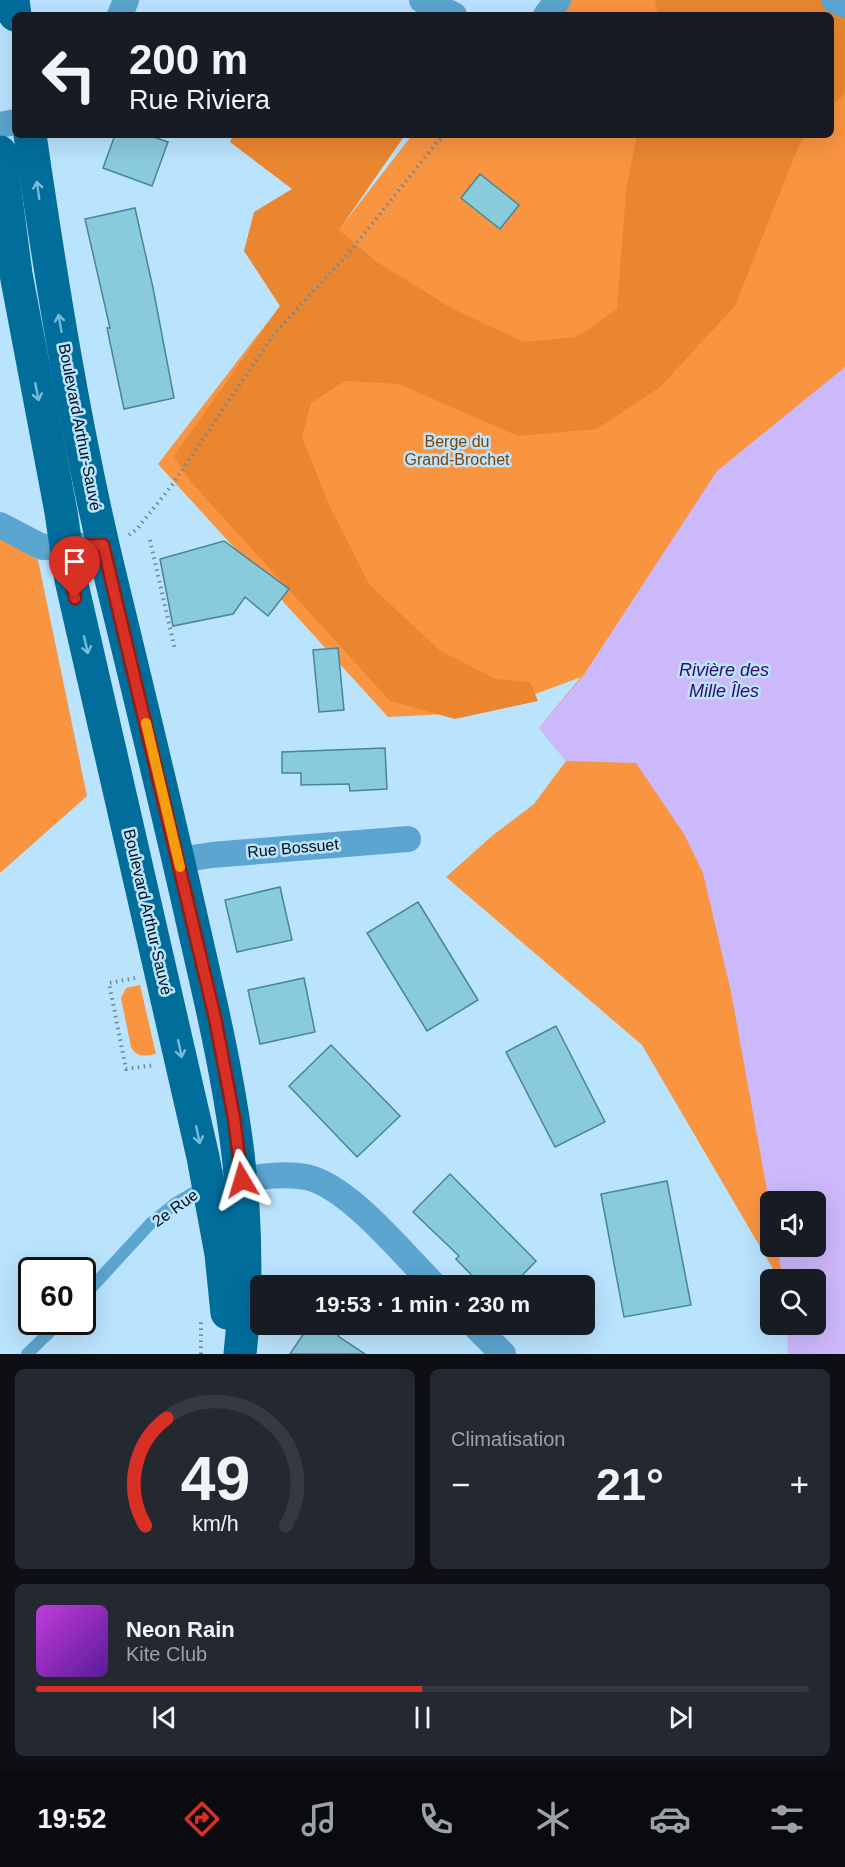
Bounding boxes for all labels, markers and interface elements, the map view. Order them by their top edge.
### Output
icon: left [30,36,108,114]
text: 200 m [129,36,248,83]
text: Rue Riviera [129,85,270,115]
one-way arrow [33,181,44,201]
one-way arrow [54,314,65,333]
street label: Boulevard Arthur-Sauvé [55,342,105,512]
one-way arrow [32,382,43,402]
park label: Berge du Grand-Brochet [405,433,510,468]
pin [49,536,100,598]
icon: arrive [58,545,91,578]
one-way arrow [81,635,92,654]
water label: Rivière des Mille Îles [679,660,769,701]
street label: Boulevard Arthur-Sauvé [121,827,175,997]
street label: Rue Bossuet [247,835,340,860]
one-way arrow [174,1039,186,1058]
one-way arrow [193,1125,205,1144]
position arrow [210,1148,274,1212]
street label: 2e Rue [149,1186,201,1230]
map controls [760,1191,826,1335]
button: sound [760,1191,826,1257]
speed limit sign: 60 [18,1257,96,1335]
button: search [760,1269,826,1335]
text: 19:53 · 1 min · 230 m [315,1292,530,1317]
text: Climatisation [451,1428,565,1450]
text: 49 [180,1444,250,1513]
text: 21° [596,1459,664,1510]
text: − [451,1466,470,1503]
text: + [790,1466,809,1503]
text: km/h [192,1512,238,1536]
text: Neon Rain [126,1617,235,1642]
text: Kite Club [126,1643,207,1665]
icon: previous [148,1701,181,1734]
icon: pause [406,1701,439,1734]
icon: next [664,1701,697,1734]
icon: directions [181,1798,223,1840]
icon: music [298,1798,340,1840]
icon: phone [415,1798,457,1840]
icon: climate [532,1798,574,1840]
icon: car [649,1798,691,1840]
icon: filters [766,1798,808,1840]
text: 19:52 [37,1804,106,1834]

